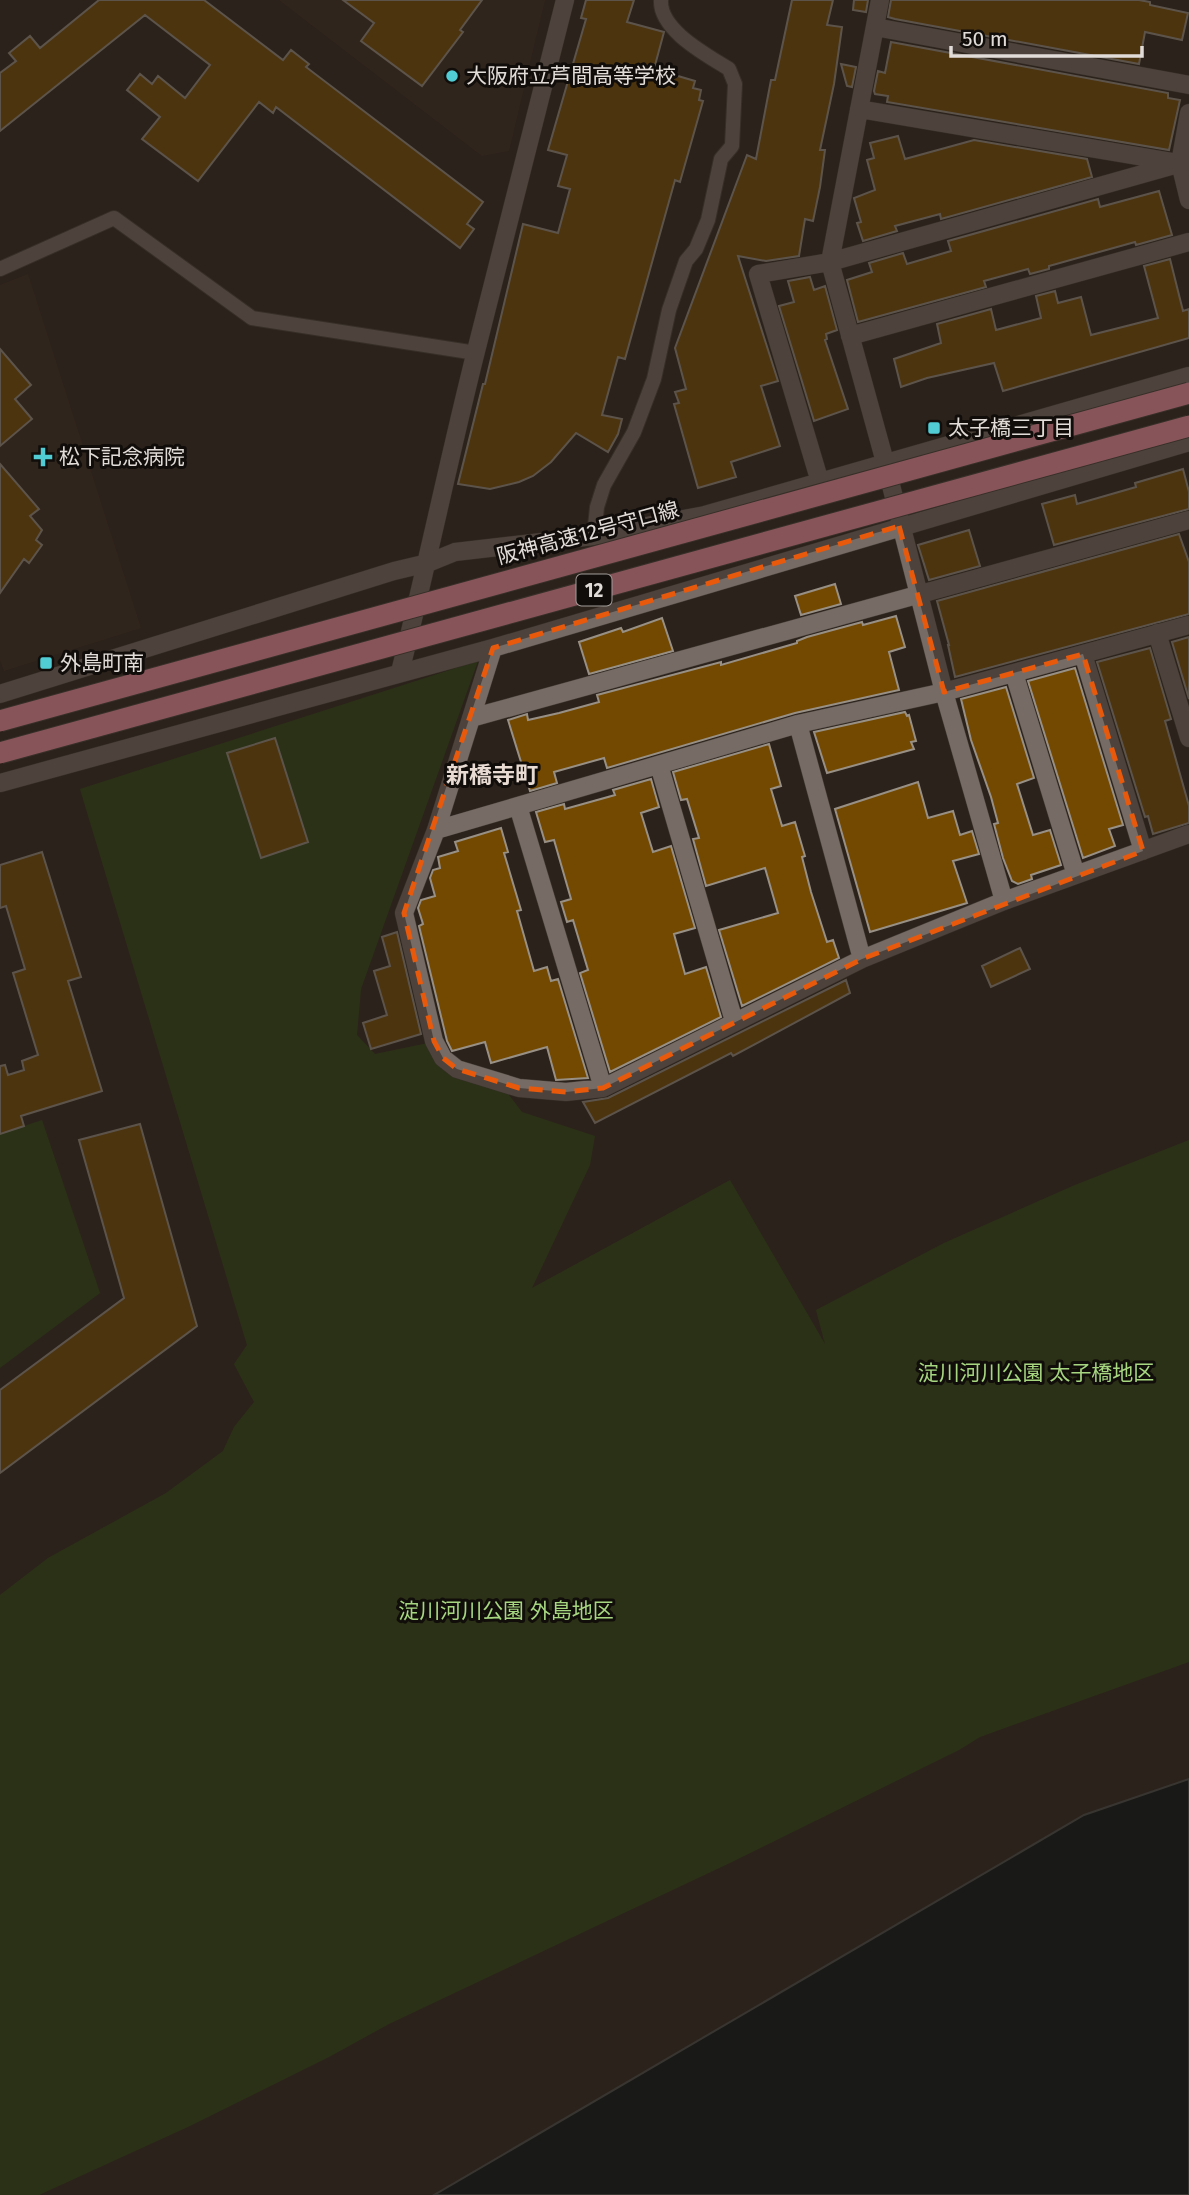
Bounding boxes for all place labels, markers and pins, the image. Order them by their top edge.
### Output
place label: 大阪府立芦間高等学校 [466,63,676,89]
marker: 大阪府立芦間高等学校 [444,68,460,84]
place label: 太子橋三丁目 [948,415,1074,441]
marker: 太子橋三丁目 [926,420,942,436]
place label: 松下記念病院 [59,444,185,470]
marker: 松下記念病院 [33,447,53,467]
place label: 外島町南 [60,650,144,676]
marker: 外島町南 [38,655,54,671]

